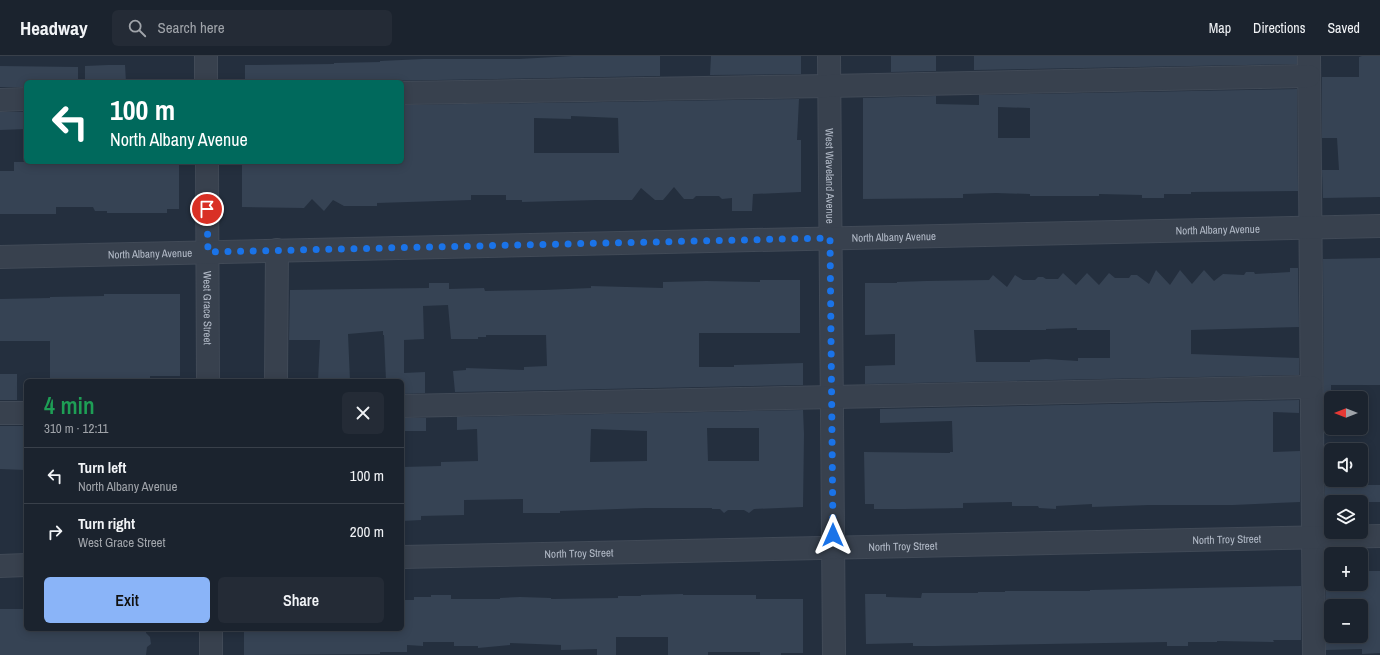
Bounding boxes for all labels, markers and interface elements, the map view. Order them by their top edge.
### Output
search box [112,10,392,46]
text: Headway [20,15,88,41]
icon: search [126,17,148,39]
text: Search here [158,17,225,38]
text: Map [1209,19,1231,37]
text: Directions [1253,19,1305,37]
text: Saved [1327,19,1360,37]
text: 100 m [110,91,175,129]
icon: left [44,96,96,148]
text: North Albany Avenue [110,127,248,152]
street label: West Waveland Avenue [823,128,837,224]
pin [190,192,224,226]
icon: arrive [196,198,218,220]
street label: North Albany Avenue [1175,222,1260,238]
street label: North Albany Avenue [851,229,936,245]
street label: North Albany Avenue [108,246,192,262]
street label: West Grace Street [200,271,215,346]
text: 4 min [44,389,95,421]
north arrow [1324,391,1368,435]
map controls [1324,391,1368,643]
button: close [342,392,384,434]
text: 310 m · 12:11 [44,420,108,437]
button: sound [1324,443,1368,487]
text: Turn left [78,457,126,478]
icon: left [44,465,66,487]
text: 100 m [350,465,384,486]
text: North Albany Avenue [78,478,177,495]
button: layers [1324,495,1368,539]
text: Turn right [78,513,135,534]
position arrow [812,514,854,556]
icon: right [44,521,66,543]
text: 200 m [350,521,384,542]
street label: North Troy Street [1192,532,1262,547]
text: West Grace Street [78,534,166,551]
street label: North Troy Street [868,538,938,554]
street label: North Troy Street [544,545,614,561]
button: + [1324,547,1368,591]
button: Exit [44,577,210,623]
button: Share [218,577,384,623]
button: − [1324,599,1368,643]

